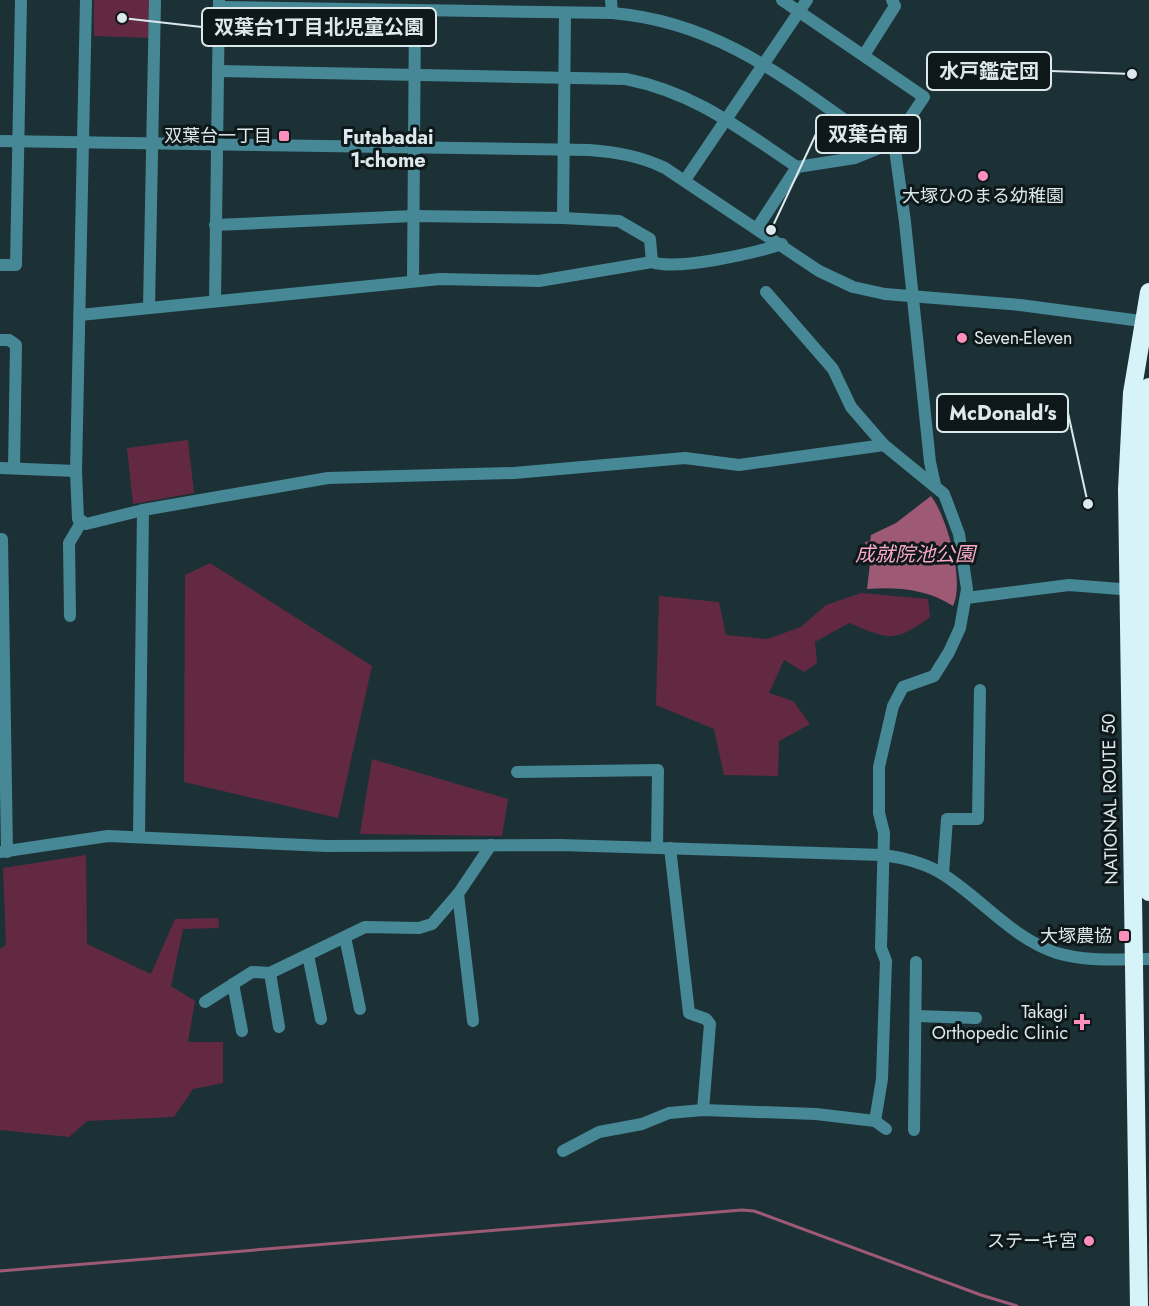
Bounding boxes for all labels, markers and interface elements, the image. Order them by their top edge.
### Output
callout: 双葉台1丁目北児童公園 [202,8,436,46]
text: 双葉台1丁目北児童公園 [214,13,424,42]
callout: 水戸鑑定団 [927,52,1051,90]
text: 水戸鑑定団 [939,57,1039,86]
callout: 双葉台南 [816,115,920,153]
text: 双葉台南 [828,120,908,149]
place label: 双葉台一丁目 [164,123,272,149]
district label: Futabadai 1-chome [342,123,434,175]
marker: 双葉台一丁目 [277,129,291,143]
marker: 大塚ひのまる幼稚園 [976,169,990,183]
place label: 大塚ひのまる幼稚園 [902,183,1064,209]
place label: Seven-Eleven [974,325,1072,351]
marker: Seven-Eleven [955,331,969,345]
callout: McDonald's [937,394,1068,432]
text: McDonald's [949,399,1057,428]
water label: 成就院池公園 [855,540,978,569]
street label: NATIONAL ROUTE 50 [1096,713,1124,885]
place label: 大塚農協 [1040,923,1112,949]
marker: 大塚農協 [1117,929,1131,943]
place label: Takagi Orthopedic Clinic [932,999,1068,1046]
marker: Takagi Orthopedic Clinic [1073,1013,1091,1031]
place label: ステーキ宮 [987,1228,1077,1254]
marker: ステーキ宮 [1082,1234,1096,1248]

